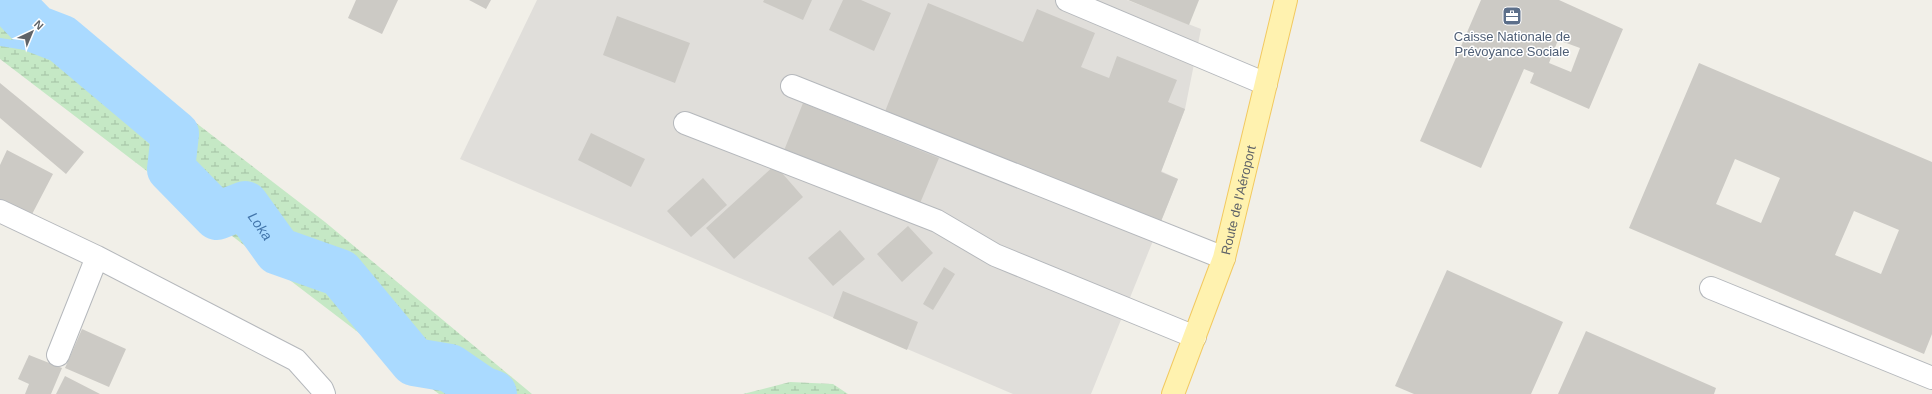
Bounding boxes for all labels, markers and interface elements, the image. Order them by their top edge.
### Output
office icon: Caisse Nationale de Prévoyance Sociale [1501,5,1523,27]
north arrow [12,12,52,52]
text: N [32,18,46,32]
place label: Caisse Nationale de Prévoyance Sociale [1454,29,1570,59]
street label: Route de l'Aéroport [1218,144,1259,256]
water label: Loka [245,209,276,243]

